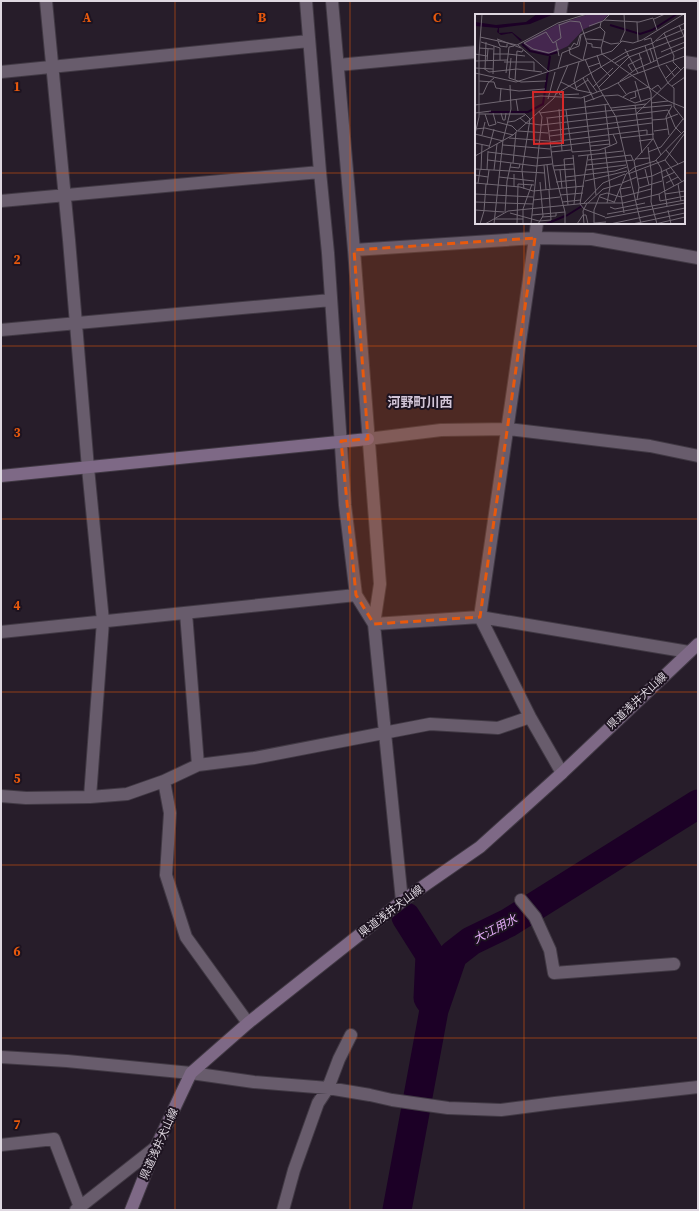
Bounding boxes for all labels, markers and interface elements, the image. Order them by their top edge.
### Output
text: A [83,9,92,26]
text: B [258,9,267,26]
text: C [433,9,441,26]
inset map [475,14,685,224]
text: 1 [13,78,21,95]
text: 2 [13,251,21,268]
district label: 河野町川西 [387,394,453,411]
text: 3 [13,424,21,441]
text: 4 [13,597,21,614]
street label: 県道浅井犬山線 [604,669,670,733]
text: 5 [13,770,21,787]
street label: 県道浅井犬山線 [356,882,426,940]
water label: 大江用水 [470,910,522,947]
text: 6 [13,943,21,960]
street label: 県道浅井犬山線 [136,1106,182,1182]
text: 7 [13,1116,21,1133]

